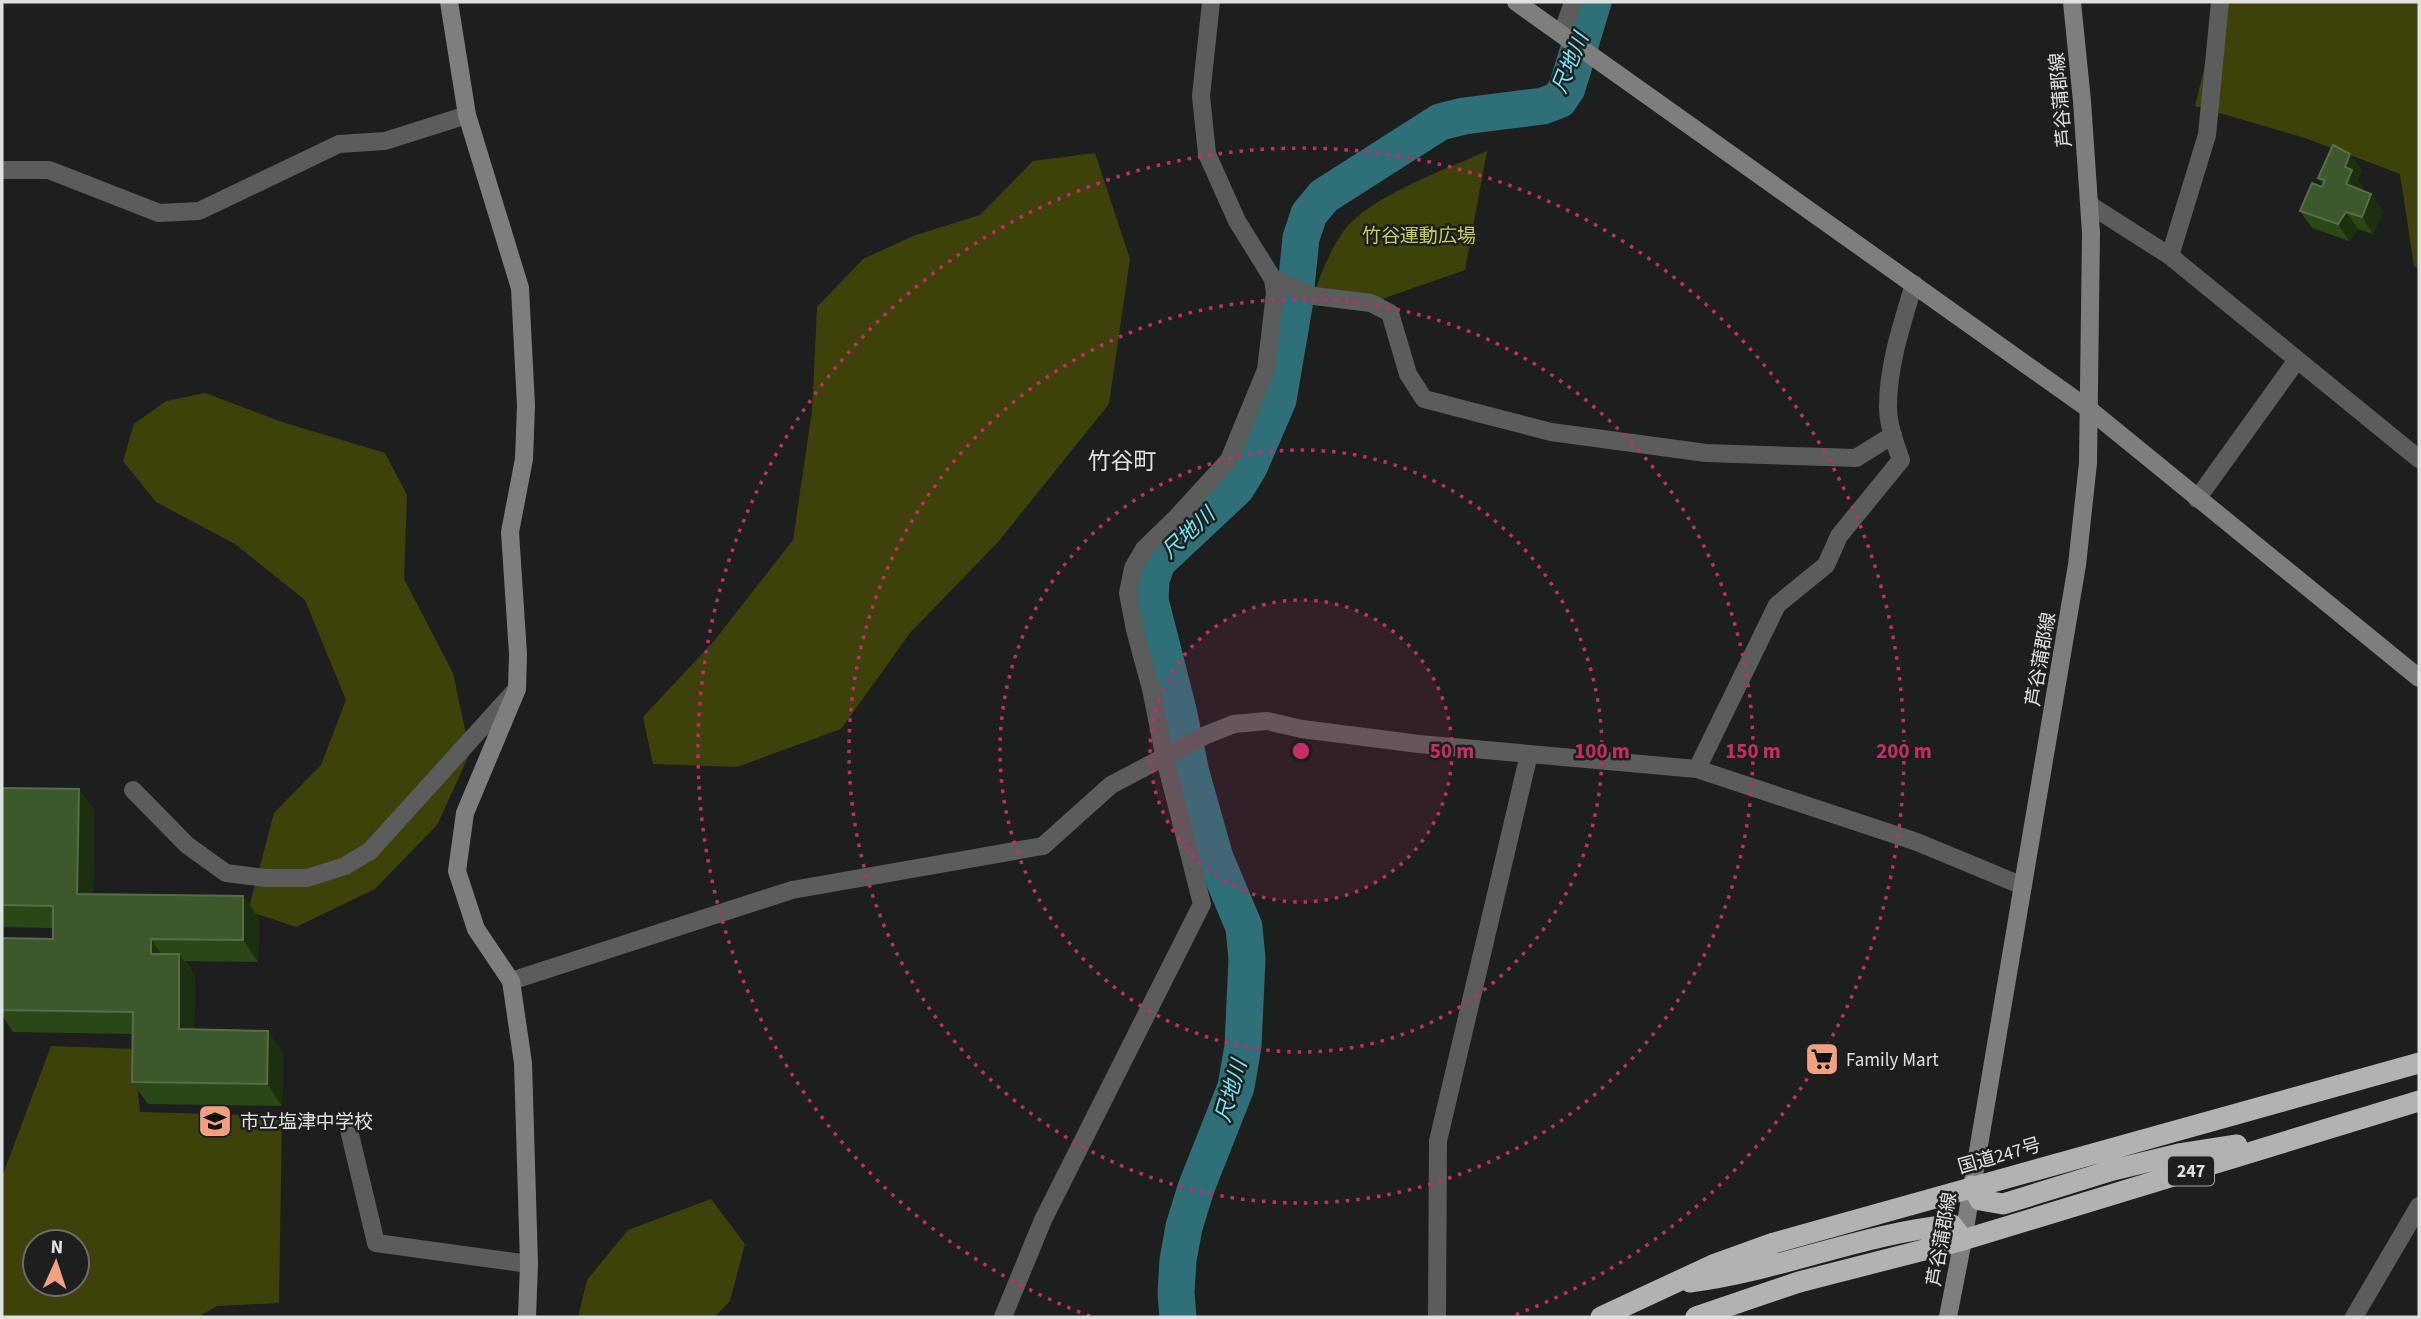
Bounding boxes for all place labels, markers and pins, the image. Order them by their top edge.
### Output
centre of rings [1289,739,1313,763]
supermarket icon: Family Mart [1803,1040,1841,1078]
place label: Family Mart [1846,1047,1939,1074]
school or university icon: 市立塩津中学校 [196,1102,234,1140]
place label: 市立塩津中学校 [240,1109,373,1136]

